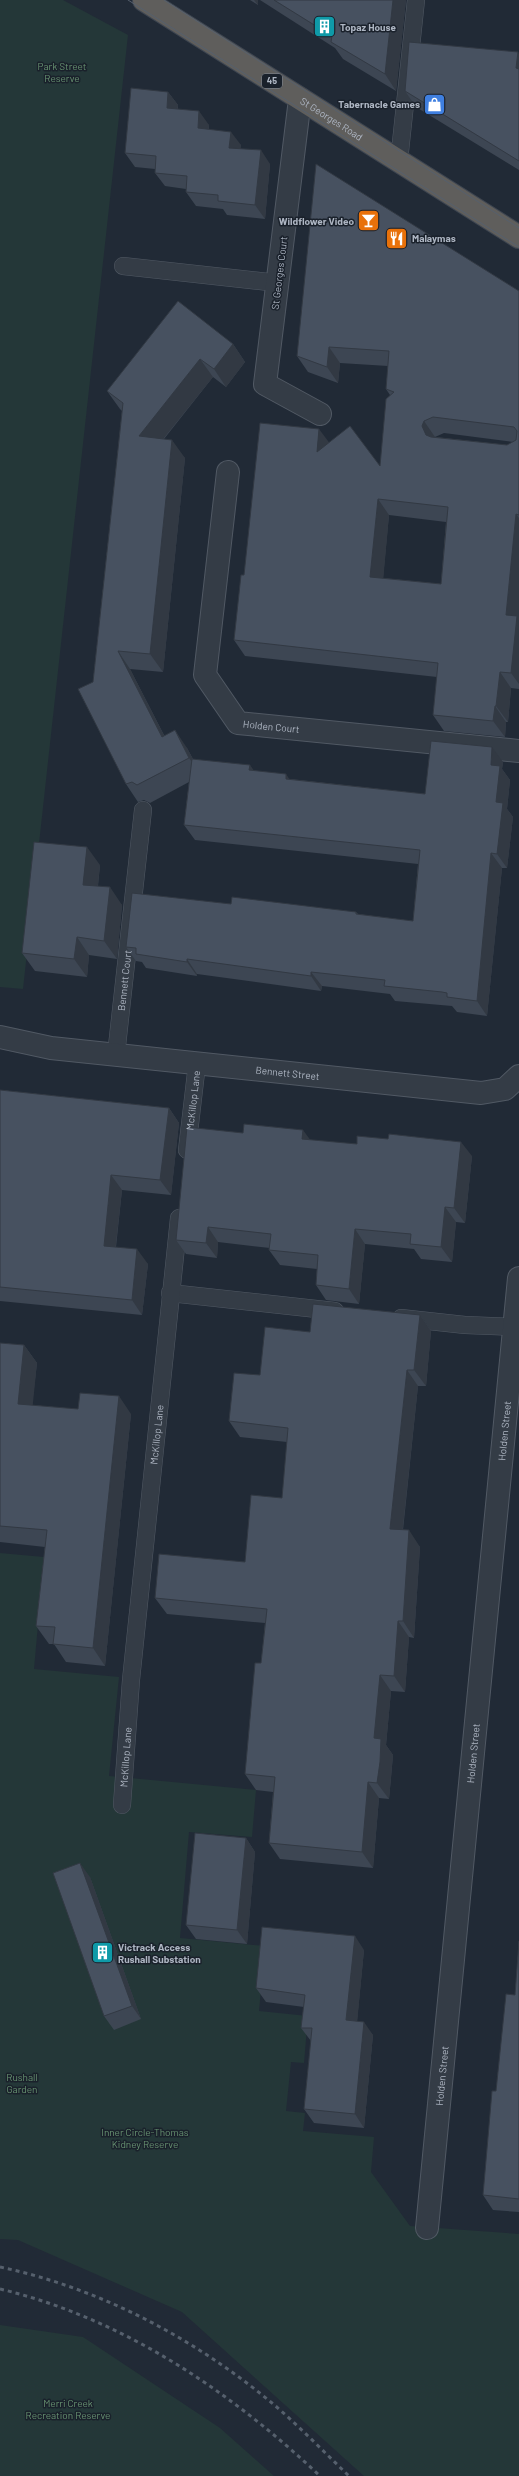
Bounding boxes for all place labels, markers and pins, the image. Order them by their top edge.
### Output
building icon: Topaz House [311,14,337,40]
place label: Topaz House [340,21,396,33]
shop icon: Tabernacle Games [422,91,448,117]
place label: Tabernacle Games [338,98,420,110]
bar icon: Wildflower Video [356,208,382,234]
place label: Wildflower Video [279,215,354,227]
restaurant icon: Malaymas [384,225,410,251]
place label: Malaymas [412,232,456,244]
building icon: Victrack Access Rushall Substation [89,1940,115,1966]
place label: Victrack Access Rushall Substation [118,1941,201,1965]

